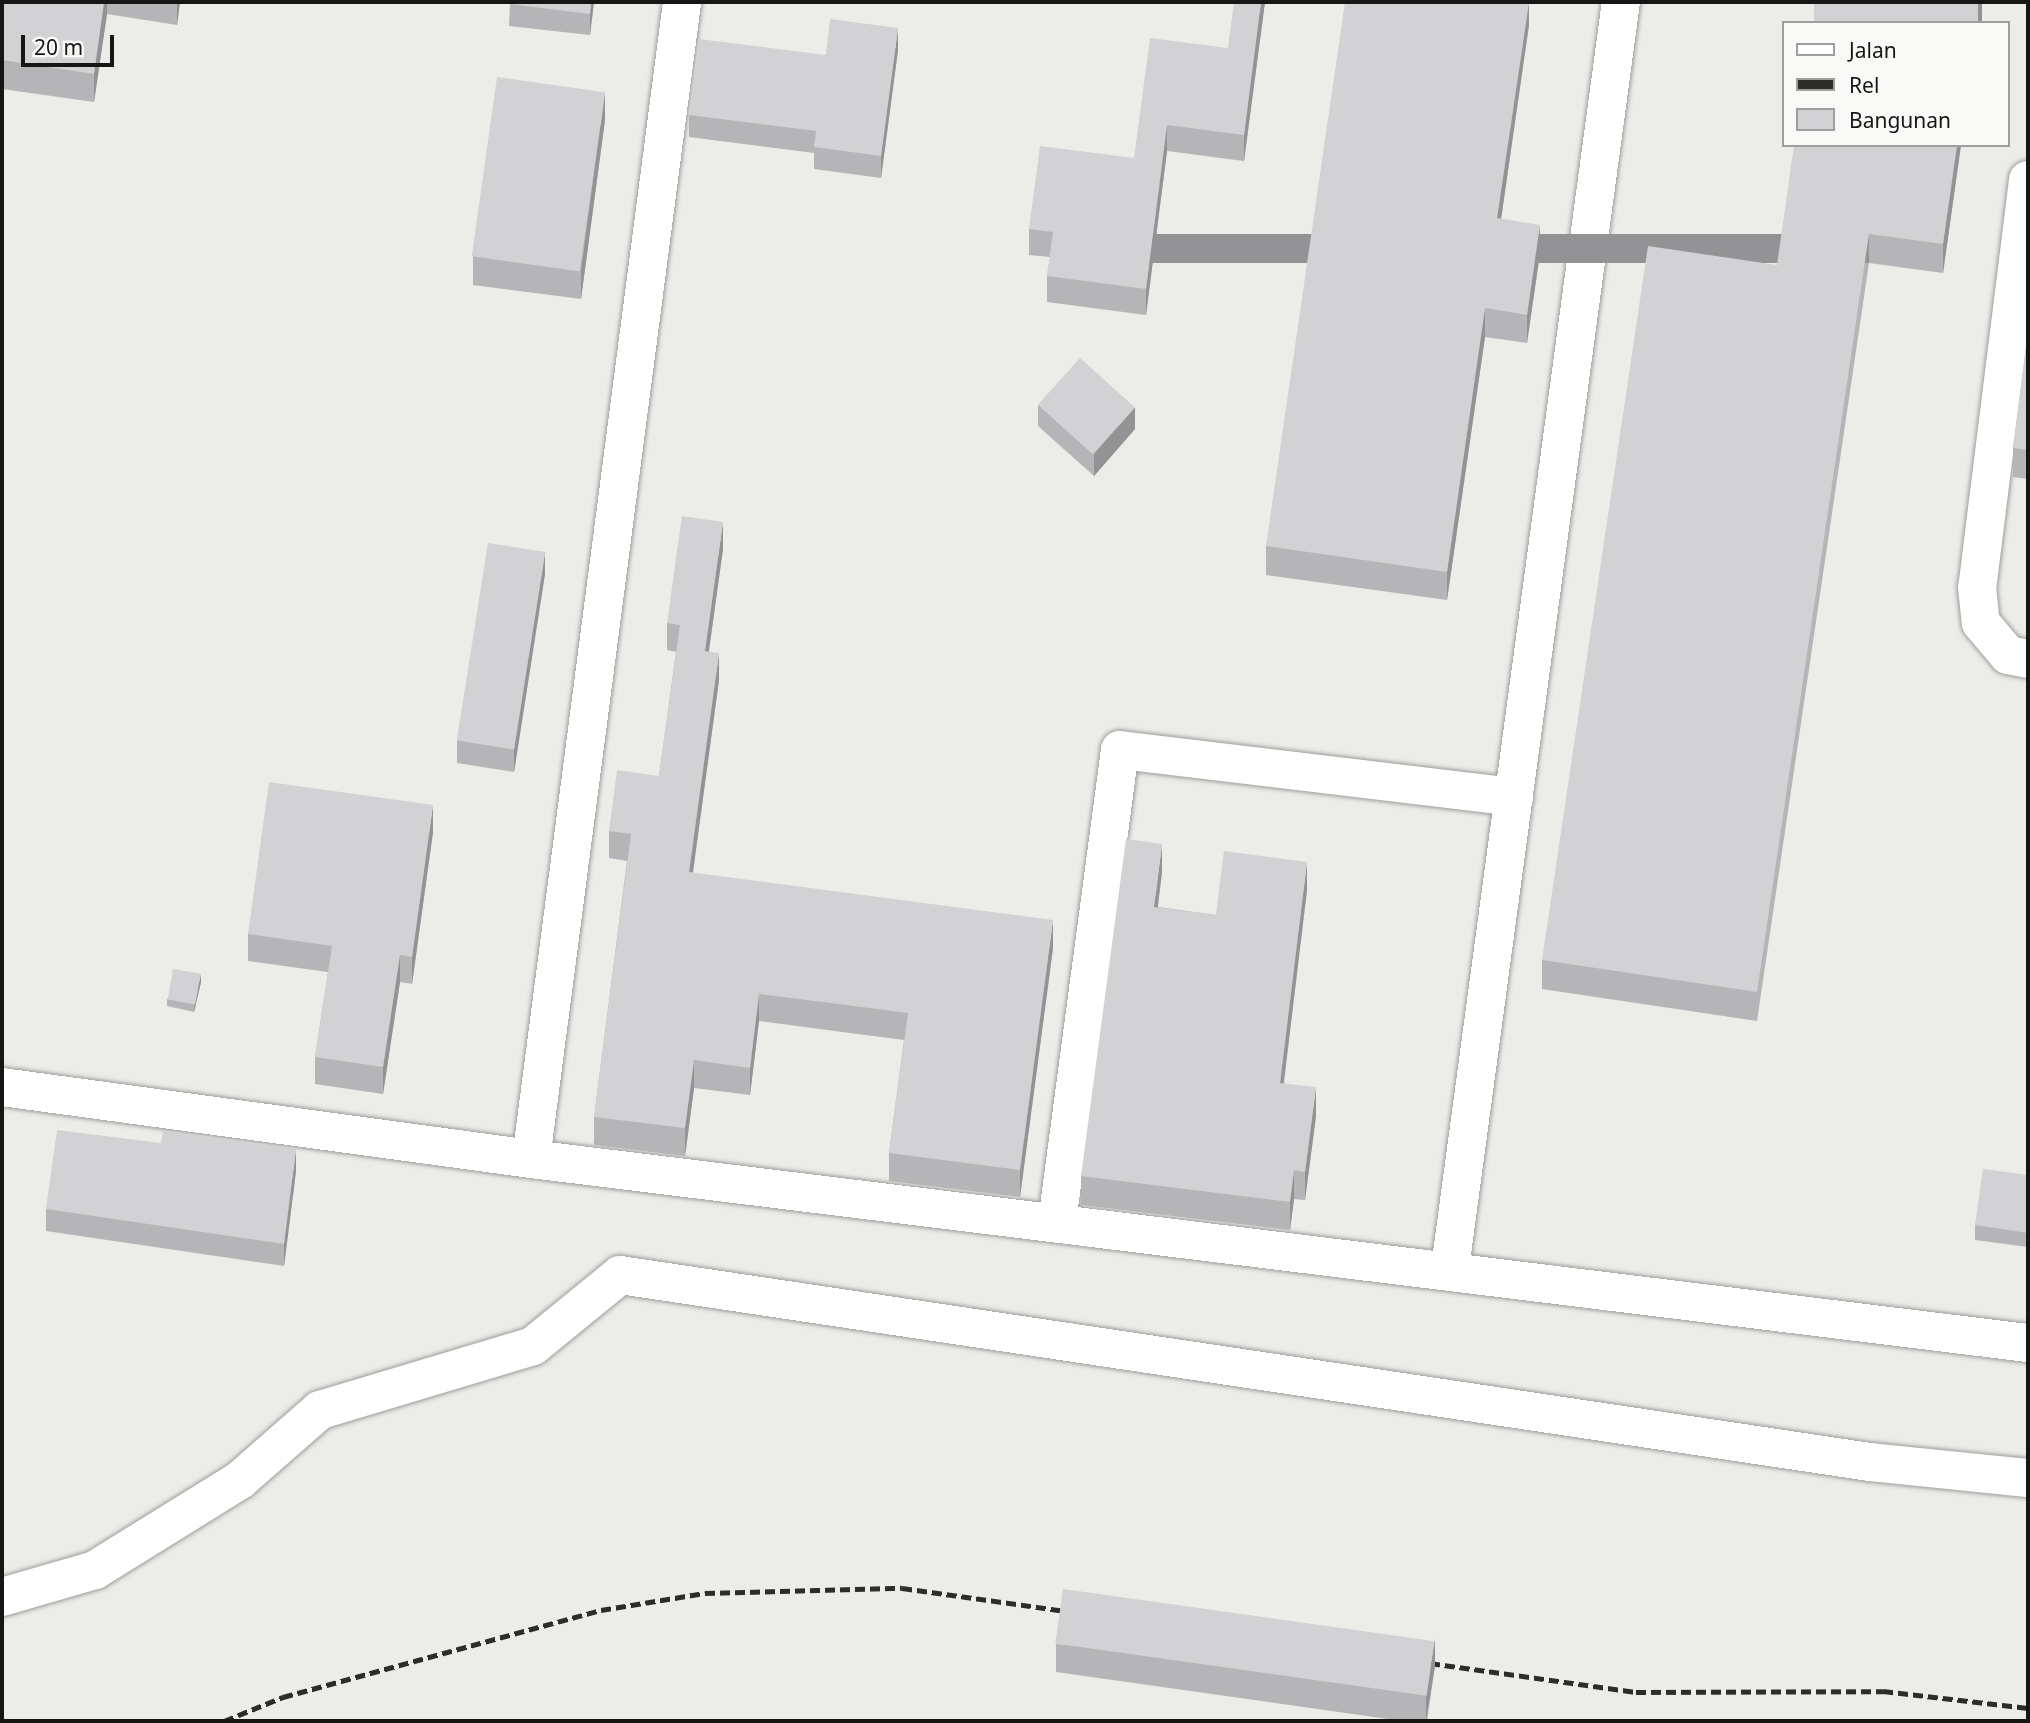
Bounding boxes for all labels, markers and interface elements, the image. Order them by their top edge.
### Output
scale bar [24,21,117,65]
legend [1782,21,2009,147]
text: 20 m [34,33,83,61]
text: Jalan [1849,36,1897,64]
text: Rel [1849,71,1879,99]
text: Bangunan [1849,106,1951,134]

